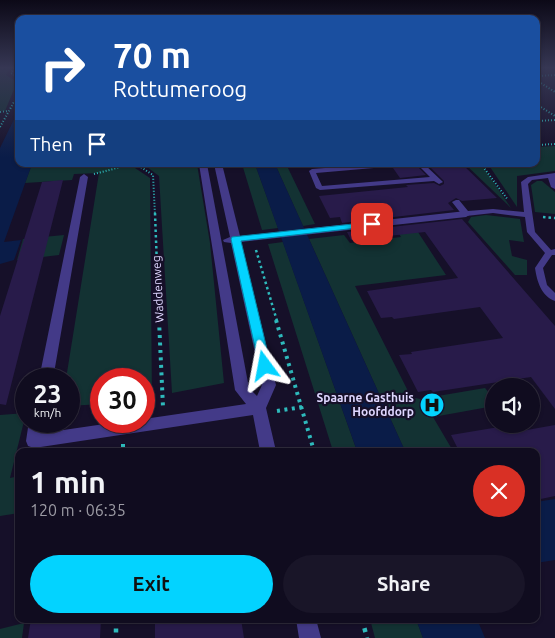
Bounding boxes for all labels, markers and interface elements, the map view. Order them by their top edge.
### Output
icon: right [30,35,95,100]
text: 70 m [113,35,191,75]
text: Rottumeroog [113,76,247,101]
icon: arrive [83,130,111,158]
text: Then [30,133,73,155]
pin [351,203,393,245]
icon: arrive [358,210,386,238]
street label: Waddenweg [149,255,166,323]
position arrow [238,339,290,391]
speed limit sign: 30 [90,368,155,433]
map controls [485,378,540,433]
button: sound [485,378,540,433]
text: 23 [33,380,62,408]
place label: Spaarne Gasthuis Hoofddorp [317,391,414,418]
hospital icon: Spaarne Gasthuis Hoofddorp [419,392,445,418]
text: km/h [34,406,61,419]
text: 1 min [30,465,106,499]
button: close [473,465,525,517]
text: 120 m · 06:35 [30,501,126,519]
button: Exit [30,555,273,613]
button: Share [283,555,525,613]

